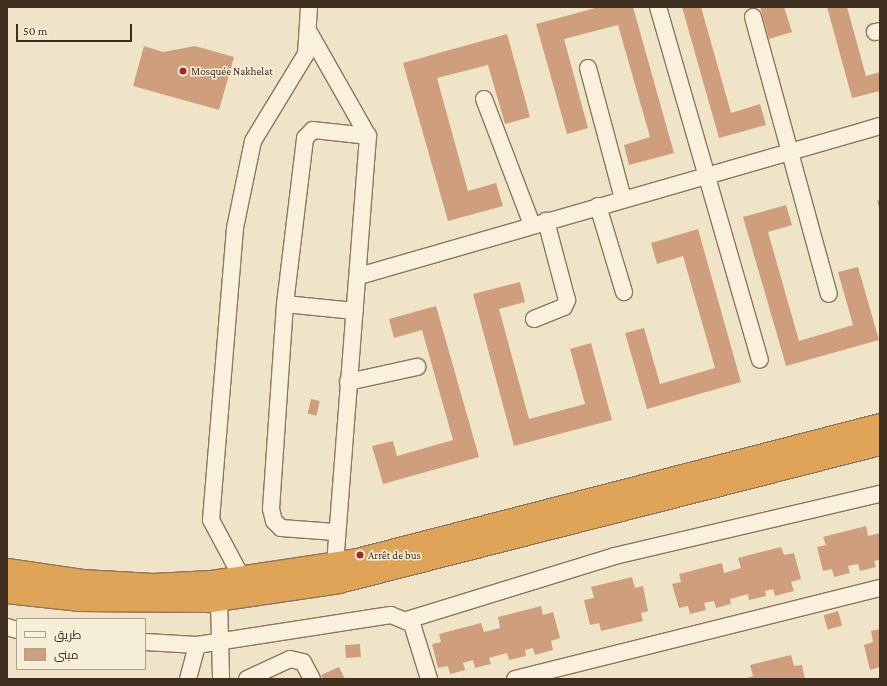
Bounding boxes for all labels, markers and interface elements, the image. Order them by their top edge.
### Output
scale bar [18,16,134,42]
text: 50 m [23,24,47,38]
place label: Mosquée Nakhelat [191,64,273,78]
marker: Mosquée Nakhelat [178,66,188,76]
place label: Arrêt de bus [368,548,421,562]
marker: Arrêt de bus [355,550,365,560]
legend [16,618,146,670]
text: طريق [54,628,81,642]
text: مبنى [54,648,79,662]

